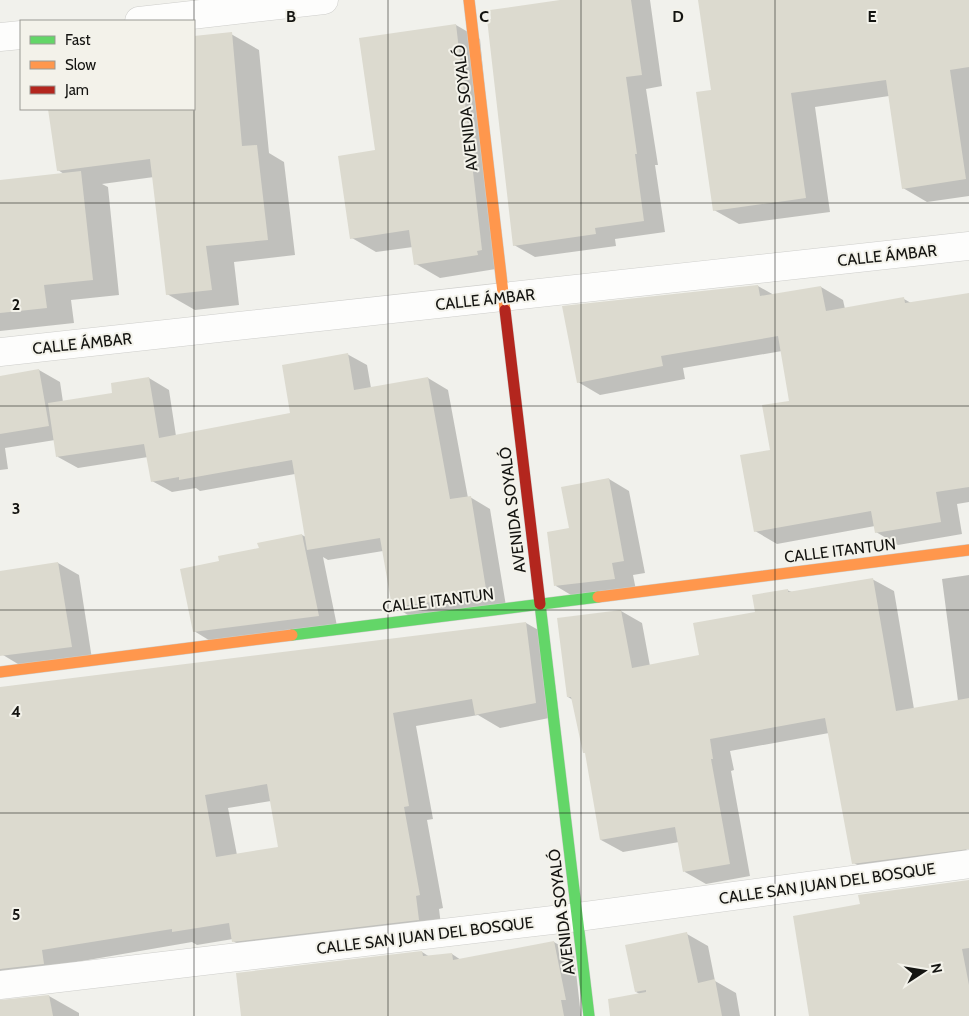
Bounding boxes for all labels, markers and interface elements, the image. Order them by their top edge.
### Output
text: B [286,7,296,26]
text: C [479,7,489,26]
text: D [672,7,684,26]
text: E [867,7,877,26]
legend [20,20,195,110]
text: Fast [65,31,90,49]
street label: AVENIDA SOYALÓ [449,44,482,172]
text: Slow [65,56,96,74]
text: Jam [64,81,89,99]
street label: CALLE ÁMBAR [836,241,938,270]
street label: CALLE ÁMBAR [434,285,536,314]
text: 2 [12,295,20,314]
street label: CALLE ÁMBAR [31,329,133,358]
street label: AVENIDA SOYALÓ [495,446,530,574]
text: 3 [12,499,20,518]
street label: CALLE ITANTUN [783,534,897,567]
street label: CALLE ITANTUN [381,584,495,617]
text: 4 [11,702,21,721]
street label: AVENIDA SOYALÓ [544,848,579,976]
street label: CALLE SAN JUAN DEL BOSQUE [718,859,937,908]
text: 5 [12,905,20,924]
street label: CALLE SAN JUAN DEL BOSQUE [315,913,535,958]
north arrow [899,946,949,996]
text: N [927,962,947,975]

